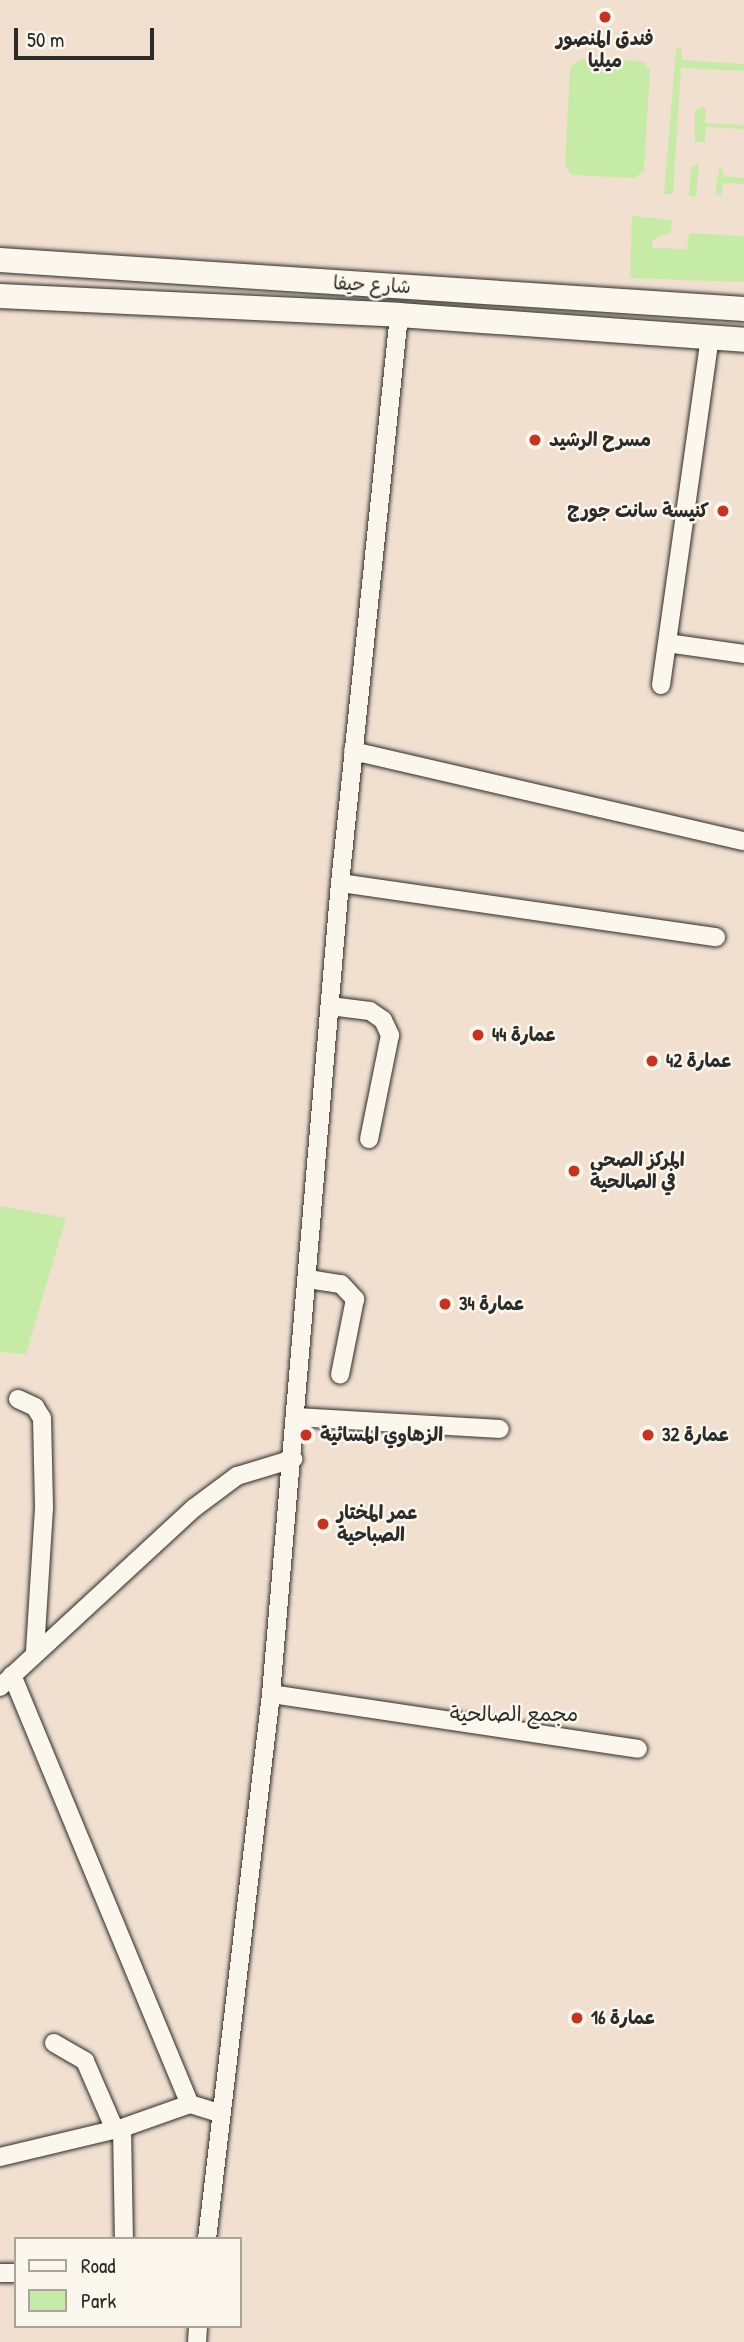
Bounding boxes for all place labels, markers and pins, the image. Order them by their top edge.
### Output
marker: فندق المنصور ميليا [597,9,613,25]
place label: فندق المنصور ميليا [556,28,654,72]
place label: مسرح الرشيد [549,429,651,451]
marker: مسرح الرشيد [527,432,543,448]
place label: كنيسة سانت جورج [567,500,709,522]
marker: كنيسة سانت جورج [715,503,731,519]
place label: عمارة 44 [492,1024,557,1046]
marker: عمارة 44 [470,1027,486,1043]
place label: عمارة 42 [666,1050,733,1072]
marker: عمارة 42 [644,1053,660,1069]
place label: المركز الصحي في الصالحية [590,1149,685,1193]
marker: المركز الصحي في الصالحية [564,1161,584,1181]
place label: عمارة 34 [459,1293,525,1315]
marker: عمارة 34 [437,1296,453,1312]
place label: الزهاوي المسائية [320,1424,443,1446]
place label: عمارة 32 [662,1424,730,1446]
marker: الزهاوي المسائية [298,1427,314,1443]
marker: عمارة 32 [640,1427,656,1443]
place label: عمر المختار الصباحية [337,1502,417,1546]
marker: عمر المختار الصباحية [315,1516,331,1532]
place label: عمارة 16 [591,2007,656,2029]
marker: عمارة 16 [569,2010,585,2026]

